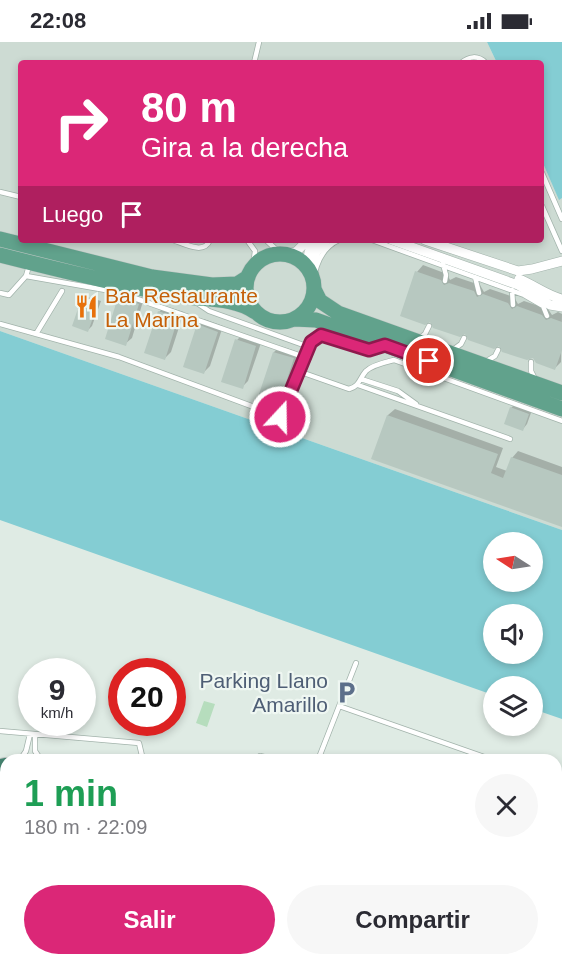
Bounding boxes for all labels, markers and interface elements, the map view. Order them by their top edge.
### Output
text: 22:08 [30,8,86,33]
icon: right [42,84,120,162]
text: 80 m [141,84,237,131]
text: Gira a la derecha [141,133,348,163]
icon: arrive [115,198,148,231]
text: Luego [42,202,103,227]
place label: Bar Restaurante La Marina [105,284,258,331]
restaurant icon: Bar Restaurante La Marina [74,294,100,320]
pin [403,335,454,386]
icon: arrive [412,344,445,377]
position arrow [248,385,312,449]
north arrow [483,532,543,592]
map controls [483,532,543,736]
button: sound [483,604,543,664]
speed limit sign: 20 [108,658,186,736]
place label: Parking Llano Amarillo [200,669,328,716]
text: 9 [49,673,65,706]
button: layers [483,676,543,736]
parking icon: Parking Llano Amarillo [333,679,359,705]
text: km/h [41,704,73,721]
text: 1 min [24,773,118,814]
button: close [475,774,538,837]
text: 180 m · 22:09 [24,816,147,838]
button: Salir [24,885,275,954]
button: Compartir [287,885,538,954]

